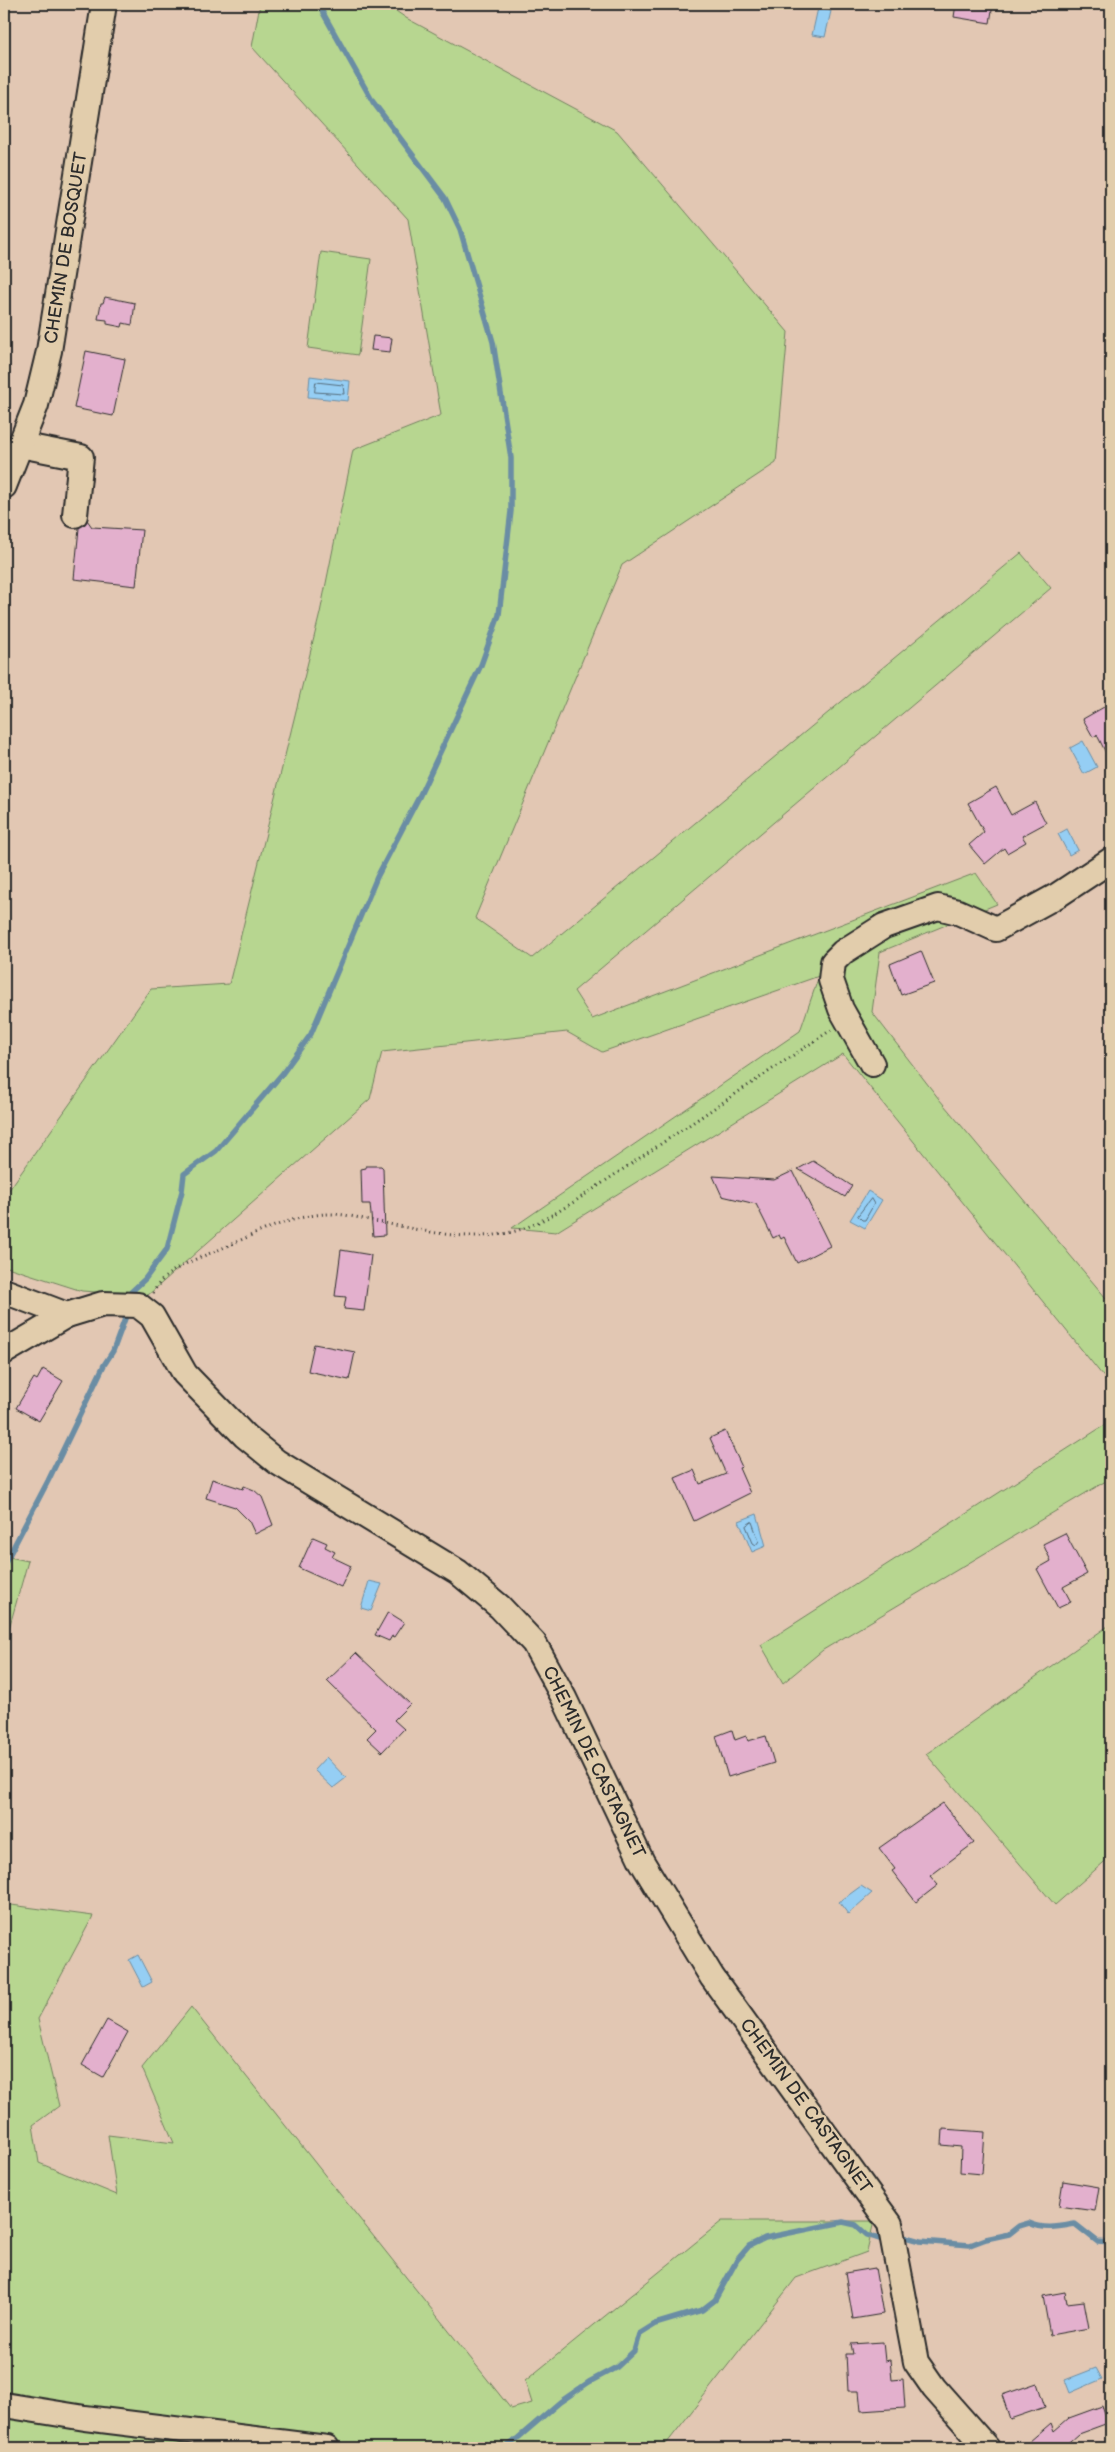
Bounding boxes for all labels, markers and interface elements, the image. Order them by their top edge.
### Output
street label: CHEMIN DE BOSQUET [40,150,92,345]
street label: CHEMIN DE CASTAGNET [538,1663,650,1861]
street label: CHEMIN DE CASTAGNET [736,2015,877,2198]

